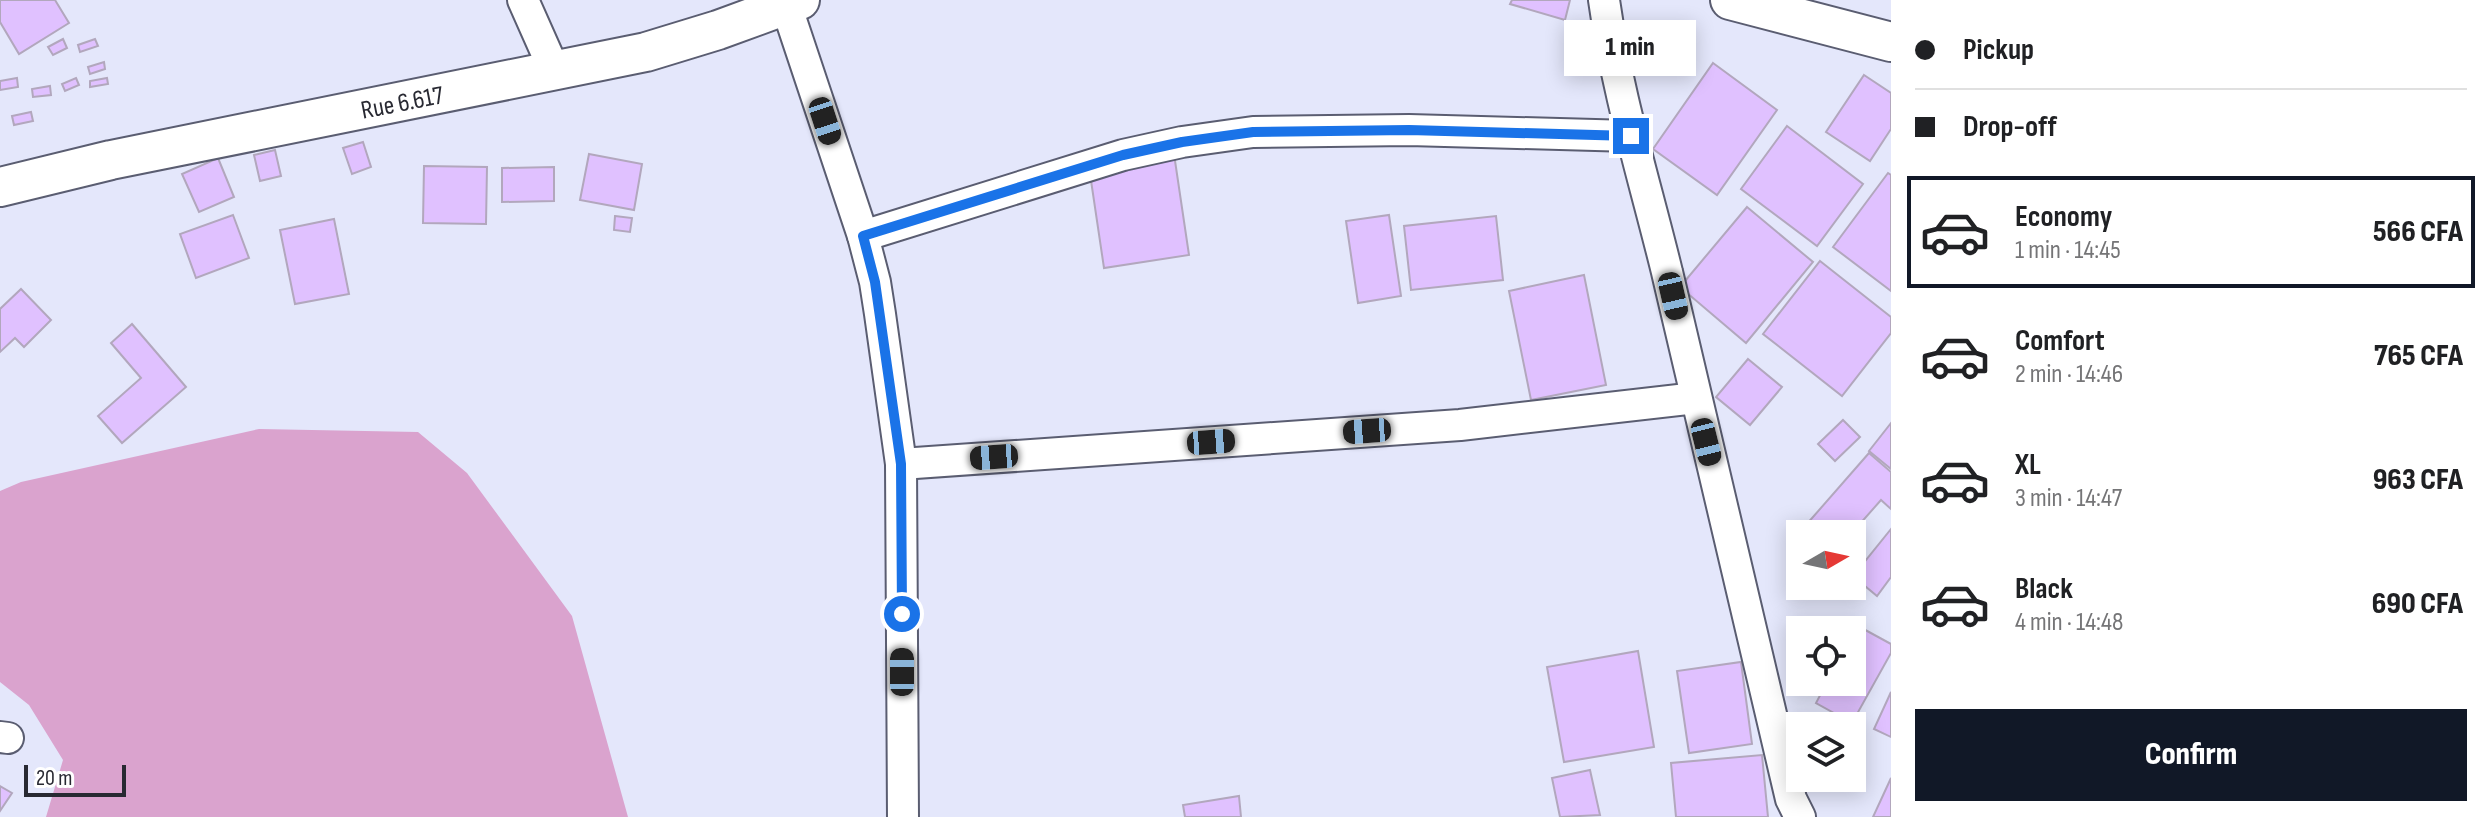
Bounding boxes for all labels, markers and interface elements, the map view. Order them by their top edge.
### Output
callout: 1 min [1565,20,1697,76]
text: 1 min [1605,32,1655,63]
text: Pickup [1963,32,2034,68]
street label: Rue 6.617 [358,80,447,127]
car [806,94,844,148]
text: Drop-off [1963,109,2057,145]
route end [1613,118,1649,154]
icon: car [1919,196,1991,268]
text: Economy [2015,199,2112,235]
text: 566 CFA [2373,214,2463,250]
text: 1 min · 14:45 [2015,235,2121,266]
car [1656,270,1690,322]
icon: car [1919,320,1991,392]
text: Comfort [2015,323,2105,359]
text: 765 CFA [2374,338,2463,374]
text: 2 min · 14:46 [2015,359,2123,390]
car [1689,416,1723,468]
car [1342,417,1392,445]
car [1186,428,1236,456]
car [969,443,1019,471]
icon: car [1919,444,1991,516]
text: XL [2015,447,2041,483]
text: 963 CFA [2373,462,2463,498]
text: 3 min · 14:47 [2015,483,2122,514]
north arrow [1786,520,1866,600]
map controls [1786,520,1866,792]
icon: car [1919,568,1991,640]
text: Black [2015,571,2073,607]
text: 690 CFA [2372,586,2463,622]
route start [884,596,920,632]
text: 4 min · 14:48 [2015,607,2123,638]
button: locate [1786,616,1866,696]
car [890,648,914,696]
button: Confirm [1915,709,2467,801]
button: layers [1786,712,1866,792]
scale bar [24,761,126,797]
text: 20 m [36,765,73,792]

